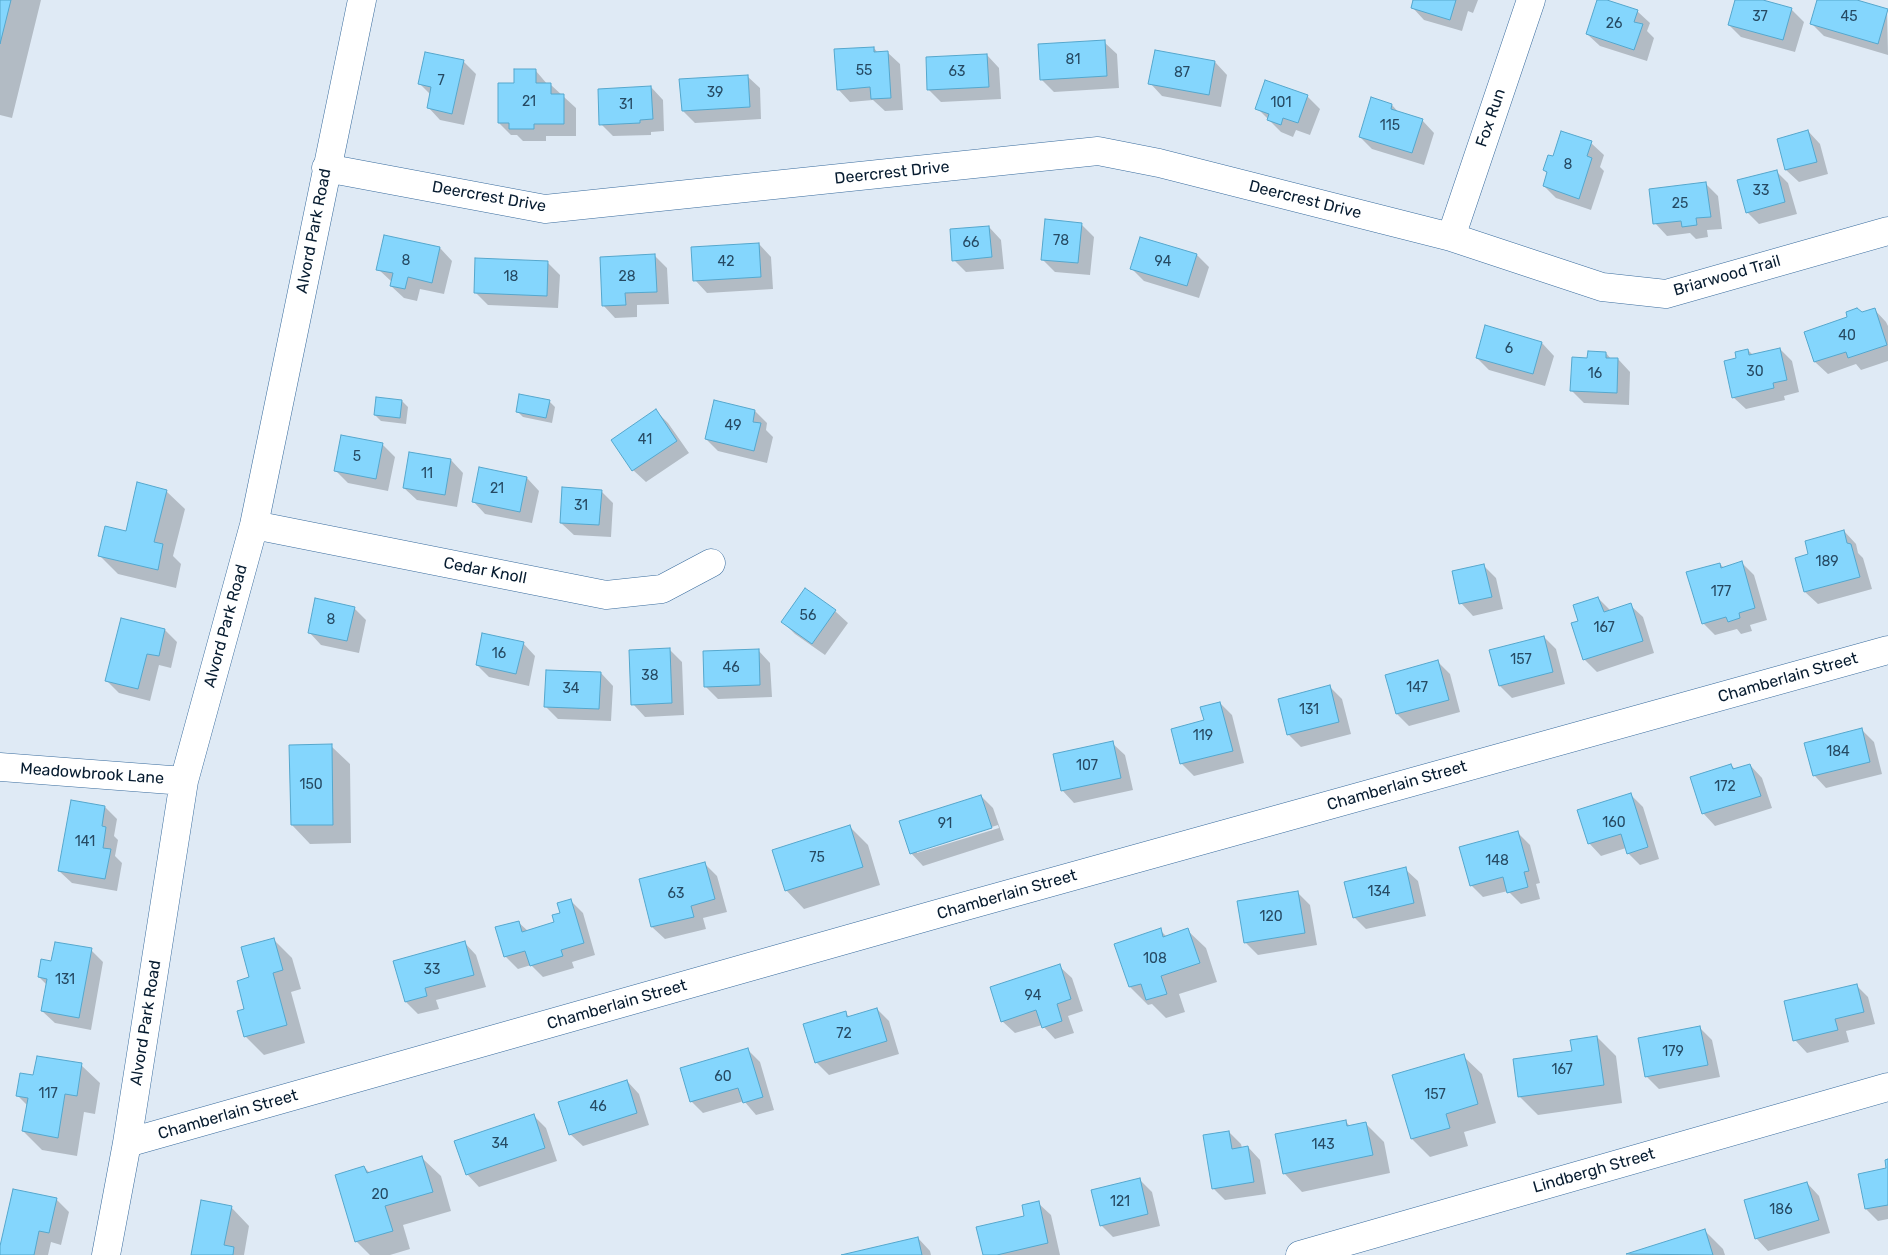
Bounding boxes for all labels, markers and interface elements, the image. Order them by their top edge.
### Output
house number: 37 [1752,9,1768,25]
house number: 45 [1840,9,1858,25]
house number: 26 [1606,16,1622,32]
house number: 81 [1066,52,1080,68]
house number: 55 [856,63,872,79]
house number: 63 [949,64,965,80]
house number: 87 [1174,65,1190,81]
house number: 7 [437,73,445,89]
house number: 39 [707,85,723,101]
street label: Fox Run [1472,86,1510,150]
house number: 21 [522,94,536,110]
house number: 101 [1271,95,1291,111]
house number: 31 [619,97,633,113]
house number: 115 [1380,118,1400,134]
street label: Deercrest Drive [834,157,950,189]
house number: 8 [1564,157,1572,173]
street label: Alvord Park Road [292,167,336,295]
street label: Deercrest Drive [1247,177,1363,223]
street label: Deercrest Drive [431,178,547,216]
house number: 33 [1753,183,1769,199]
house number: 25 [1672,196,1688,212]
house number: 78 [1053,233,1069,249]
house number: 66 [963,235,979,251]
street label: Briarwood Trail [1671,252,1783,300]
house number: 8 [402,253,410,269]
house number: 42 [718,254,734,270]
house number: 94 [1155,254,1171,270]
house number: 18 [504,269,518,285]
house number: 28 [618,269,636,285]
house number: 40 [1838,328,1856,344]
house number: 6 [1505,341,1513,357]
house number: 30 [1746,364,1764,380]
house number: 16 [1588,366,1602,382]
house number: 49 [725,418,741,434]
house number: 41 [638,432,652,448]
house number: 5 [353,449,361,465]
house number: 11 [421,466,433,482]
house number: 21 [490,481,504,497]
house number: 31 [574,498,588,514]
street label: Cedar Knoll [442,554,528,588]
house number: 189 [1815,554,1839,570]
street label: Alvord Park Road [200,562,252,690]
house number: 177 [1711,584,1731,600]
house number: 56 [800,608,816,624]
house number: 8 [327,612,335,628]
house number: 167 [1593,620,1615,636]
house number: 16 [492,646,506,662]
street label: Chamberlain Street [1716,649,1860,707]
house number: 157 [1510,652,1532,668]
house number: 46 [722,660,740,676]
house number: 38 [641,668,659,684]
house number: 147 [1406,680,1428,696]
house number: 34 [562,681,580,697]
house number: 131 [1299,702,1319,718]
house number: 119 [1193,728,1213,744]
house number: 184 [1826,744,1850,760]
street label: Chamberlain Street [1325,757,1469,815]
house number: 107 [1076,758,1098,774]
street label: Meadowbrook Lane [19,759,165,789]
house number: 150 [299,777,323,793]
house number: 172 [1714,779,1736,795]
house number: 160 [1602,815,1626,831]
house number: 91 [938,816,952,832]
house number: 141 [75,834,95,850]
house number: 75 [809,850,825,866]
house number: 148 [1485,853,1509,869]
street label: Chamberlain Street [935,866,1079,924]
house number: 134 [1367,884,1391,900]
house number: 63 [668,886,684,902]
house number: 120 [1259,909,1283,925]
house number: 108 [1143,951,1167,967]
street label: Alvord Park Road [127,959,165,1087]
house number: 33 [424,962,440,978]
house number: 131 [55,972,75,988]
street label: Chamberlain Street [545,976,689,1034]
house number: 94 [1025,988,1041,1004]
house number: 72 [836,1026,852,1042]
house number: 179 [1662,1044,1684,1060]
house number: 167 [1551,1062,1573,1078]
house number: 60 [714,1069,732,1085]
house number: 117 [38,1086,58,1102]
street label: Chamberlain Street [156,1086,300,1144]
house number: 157 [1424,1087,1446,1103]
house number: 46 [589,1099,607,1115]
house number: 34 [491,1136,509,1152]
house number: 143 [1311,1137,1335,1153]
street label: Lindbergh Street [1531,1144,1657,1198]
house number: 20 [371,1187,389,1203]
house number: 121 [1110,1194,1130,1210]
house number: 186 [1769,1202,1793,1218]

